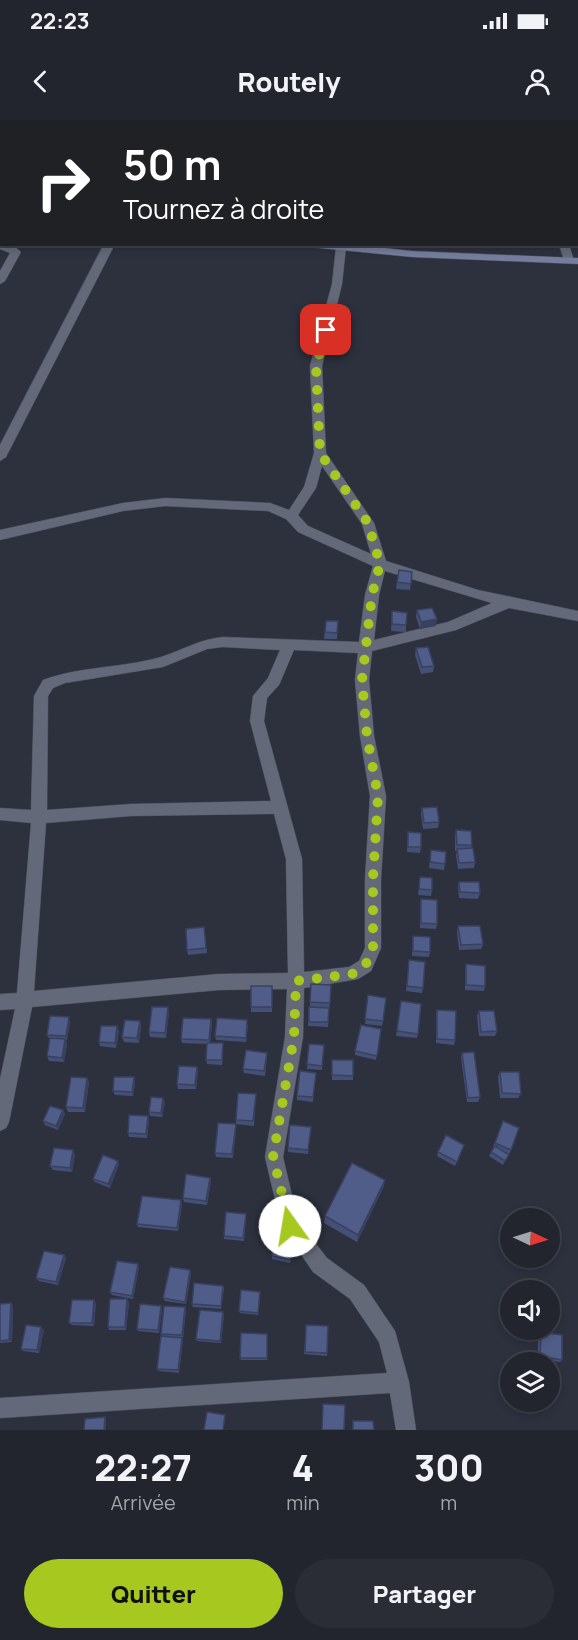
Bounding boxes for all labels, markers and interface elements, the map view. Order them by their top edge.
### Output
text: 22:23 [30,6,90,36]
text: Routely [237,63,341,100]
icon: back [24,65,57,98]
icon: person [521,65,554,98]
text: 50 m [123,135,221,193]
icon: right [24,144,102,222]
text: Tournez à droite [123,190,324,227]
pin [300,304,351,355]
icon: arrive [309,313,342,346]
position arrow [258,1194,322,1258]
north arrow [500,1208,560,1268]
map controls [500,1208,560,1412]
button: sound [500,1280,560,1340]
button: layers [500,1352,560,1412]
text: 22:27 [94,1443,192,1492]
text: 4 [292,1443,314,1492]
text: 300 [414,1443,484,1492]
text: Arrivée [110,1489,176,1516]
text: min [286,1489,320,1516]
text: m [440,1489,457,1516]
button: Quitter [24,1559,283,1628]
button: Partager [295,1559,554,1628]

